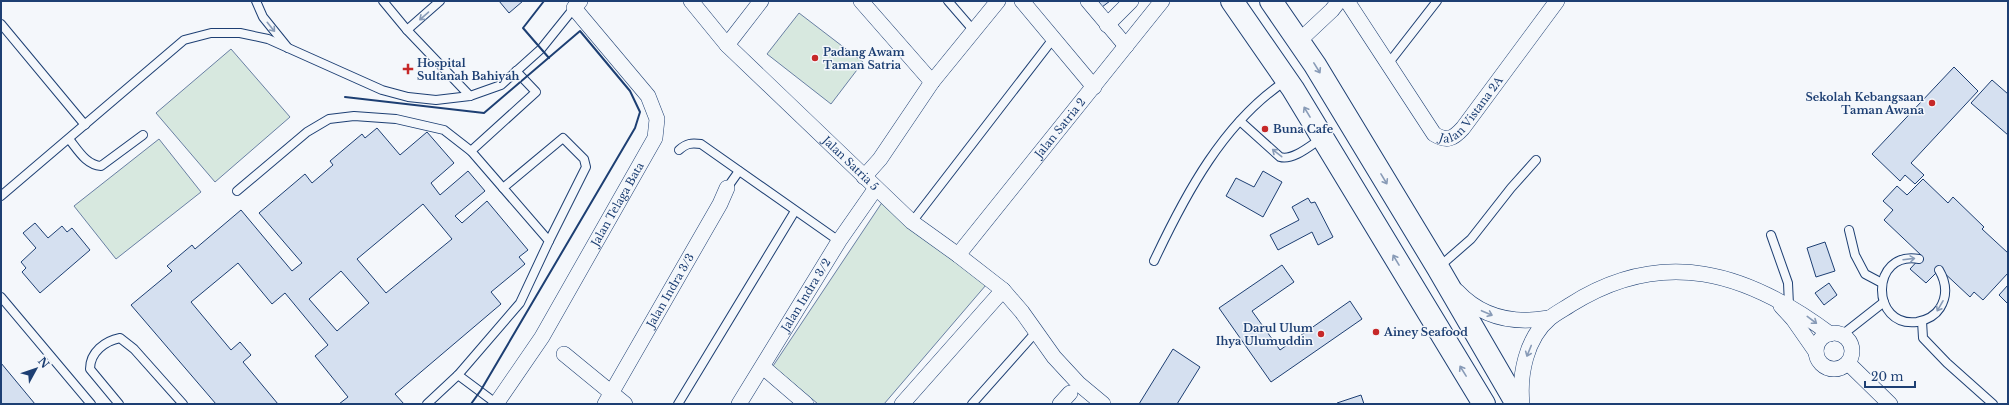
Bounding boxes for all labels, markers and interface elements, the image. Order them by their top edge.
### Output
one-way arrow [418,11,429,20]
one-way arrow [267,21,275,32]
place label: Padang Awam Taman Satria [823,45,905,72]
marker: Padang Awam Taman Satria [810,53,820,63]
place label: Hospital Sultanah Bahiyah [417,56,520,83]
one-way arrow [1313,62,1321,74]
marker: Hospital Sultanah Bahiyah [402,63,414,75]
street label: Jalan Vistana 2A [1435,73,1506,146]
place label: Sekolah Kebangsaan Taman Awana [1806,90,1925,117]
street label: Jalan Satria 2 [1031,95,1088,162]
marker: Sekolah Kebangsaan Taman Awana [1927,98,1937,108]
one-way arrow [1303,106,1311,118]
place label: Buna Cafe [1273,122,1334,136]
marker: Buna Cafe [1260,124,1270,134]
street label: Jalan Satria 5 [818,132,882,193]
one-way arrow [1271,149,1282,158]
street label: Jalan Telaga Bata [587,159,647,250]
one-way arrow [1380,173,1388,184]
street label: Jalan Indra 3/3 [643,251,697,332]
one-way arrow [1391,254,1399,266]
one-way arrow [1903,255,1916,263]
street label: Jalan Indra 3/2 [777,256,834,336]
one-way arrow [1936,300,1944,312]
one-way arrow [1481,309,1493,317]
one-way arrow [1806,316,1817,325]
place label: Darul Ulum Ihya Ulumuddin [1216,321,1313,348]
place label: Ainey Seafood [1383,325,1468,339]
marker: Ainey Seafood [1371,327,1381,337]
marker: Darul Ulum Ihya Ulumuddin [1316,329,1326,339]
one-way arrow [1524,344,1532,356]
north arrow [16,349,56,389]
text: N [35,354,53,372]
scale bar [1865,363,1915,389]
one-way arrow [1459,365,1467,377]
text: 20 m [1871,369,1903,384]

